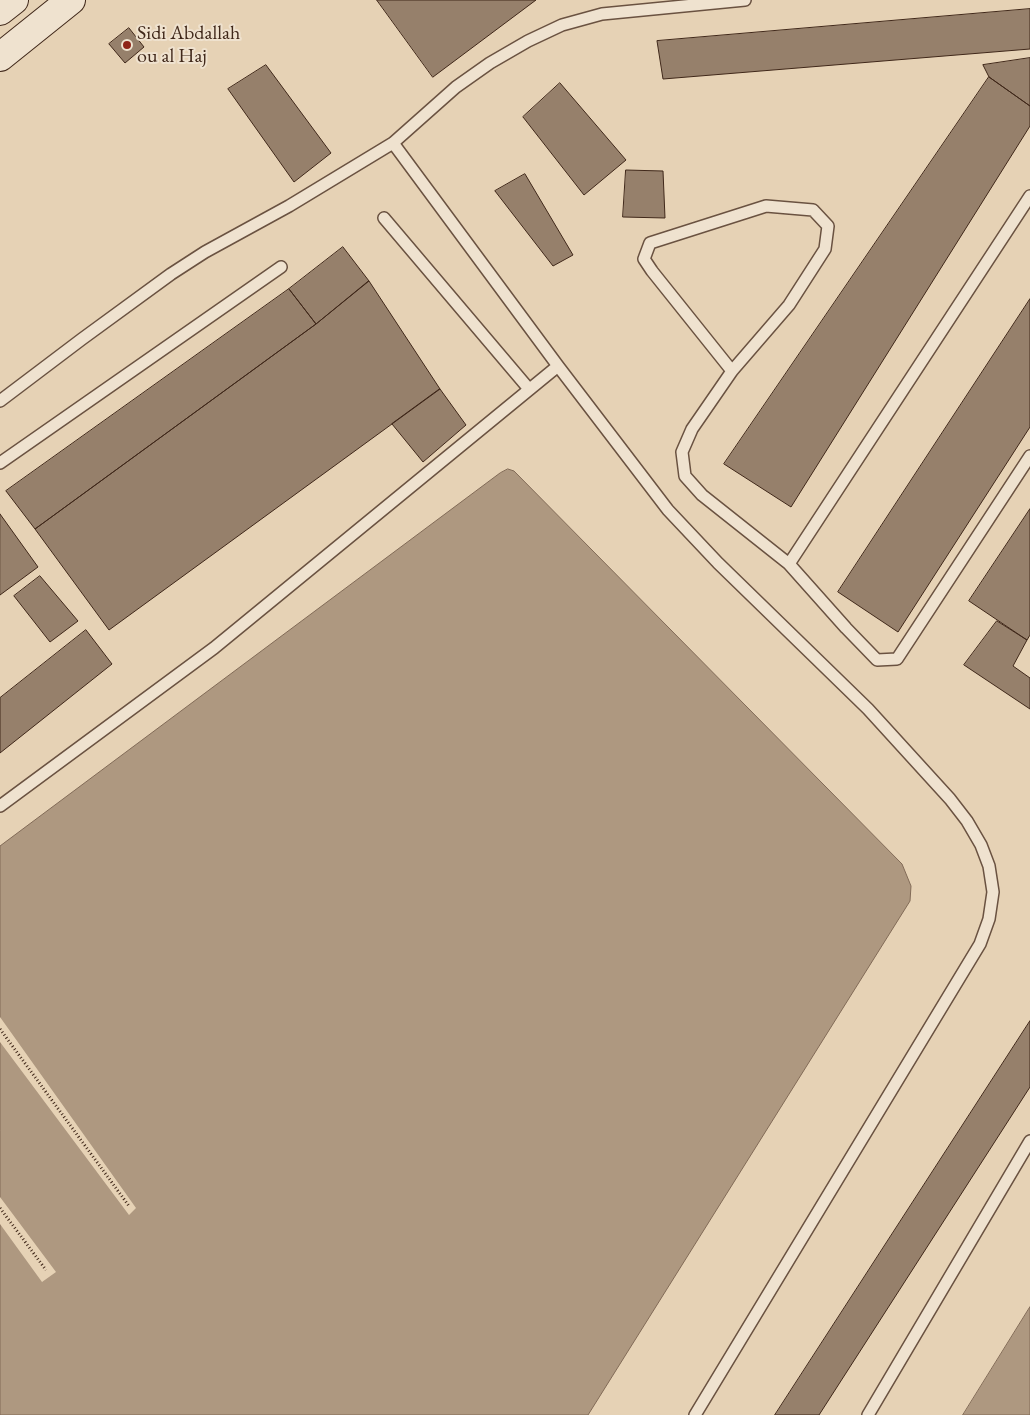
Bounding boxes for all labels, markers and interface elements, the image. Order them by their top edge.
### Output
place label: Sidi Abdallah ou al Haj [137,22,240,69]
marker: Sidi Abdallah ou al Haj [121,39,133,51]

